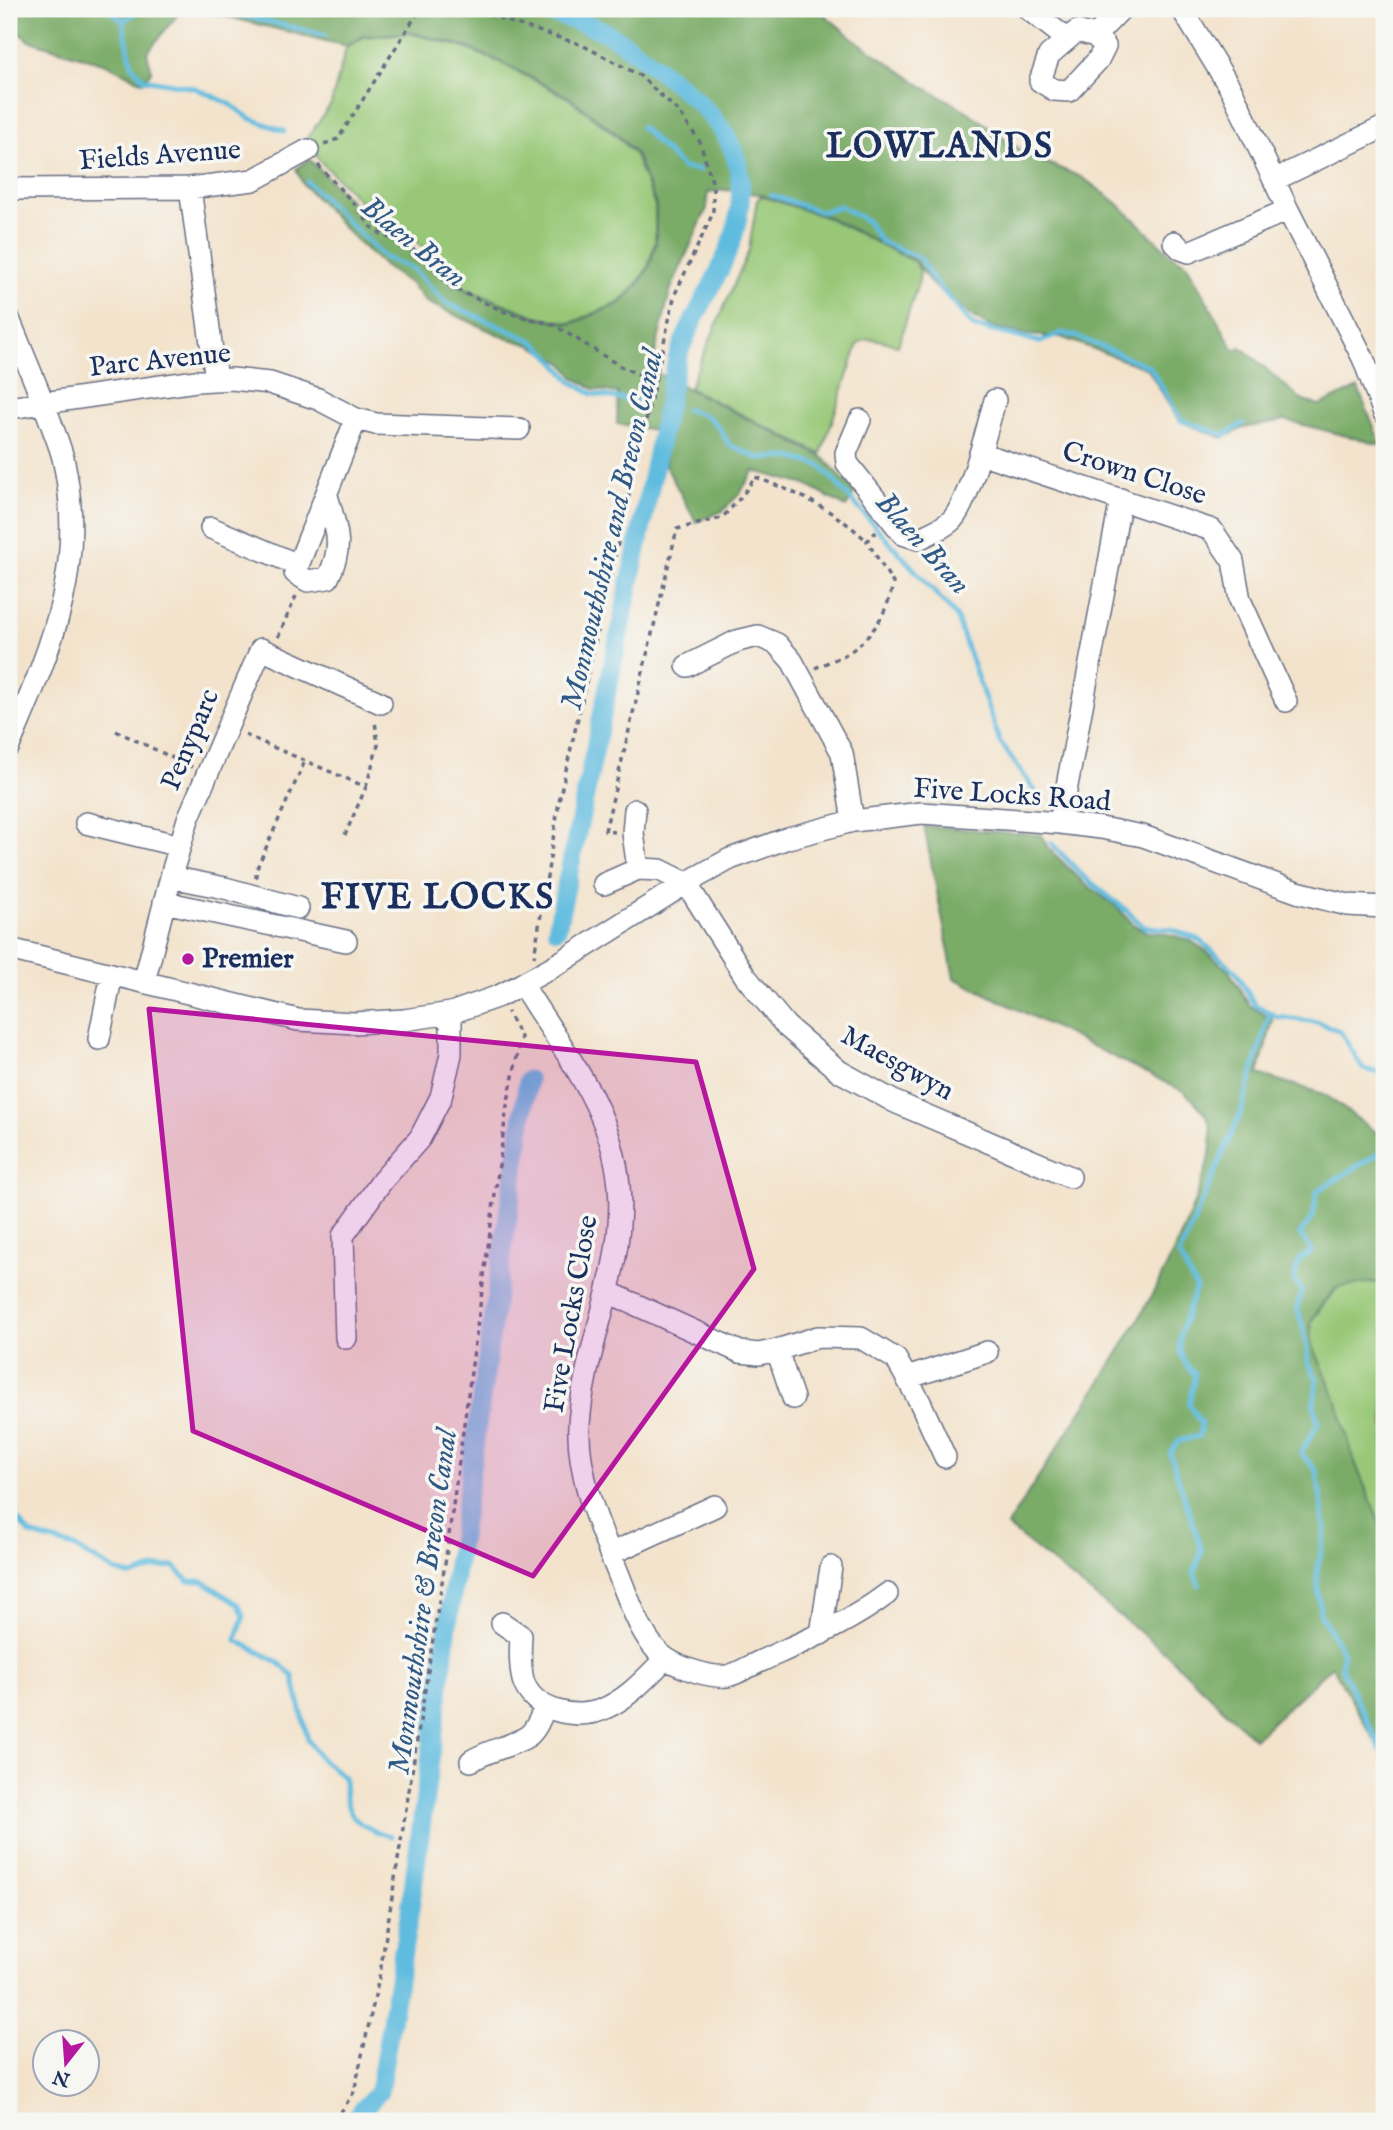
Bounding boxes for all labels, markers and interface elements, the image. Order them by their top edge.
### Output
district label: LOWLANDS [826,125,1054,170]
street label: Fields Avenue [78,133,242,179]
water label: Blaen Bran [352,189,474,297]
street label: Parc Avenue [88,336,233,386]
water label: Monmouthshire and Brecon Canal [553,343,674,714]
street label: Crown Close [1057,434,1211,514]
water label: Blaen Bran [866,485,978,603]
street label: Penyparc [154,684,228,796]
street label: Five Locks Road [912,772,1112,820]
district label: FIVE LOCKS [321,876,555,921]
place label: Premier [202,942,294,977]
marker: Premier [180,951,196,967]
street label: Maesgwyn [834,1019,960,1109]
street label: Five Locks Close [537,1212,607,1415]
water label: Monmouthshire & Brecon Canal [381,1424,467,1777]
north arrow [32,2028,102,2098]
text: N [50,2063,74,2092]

